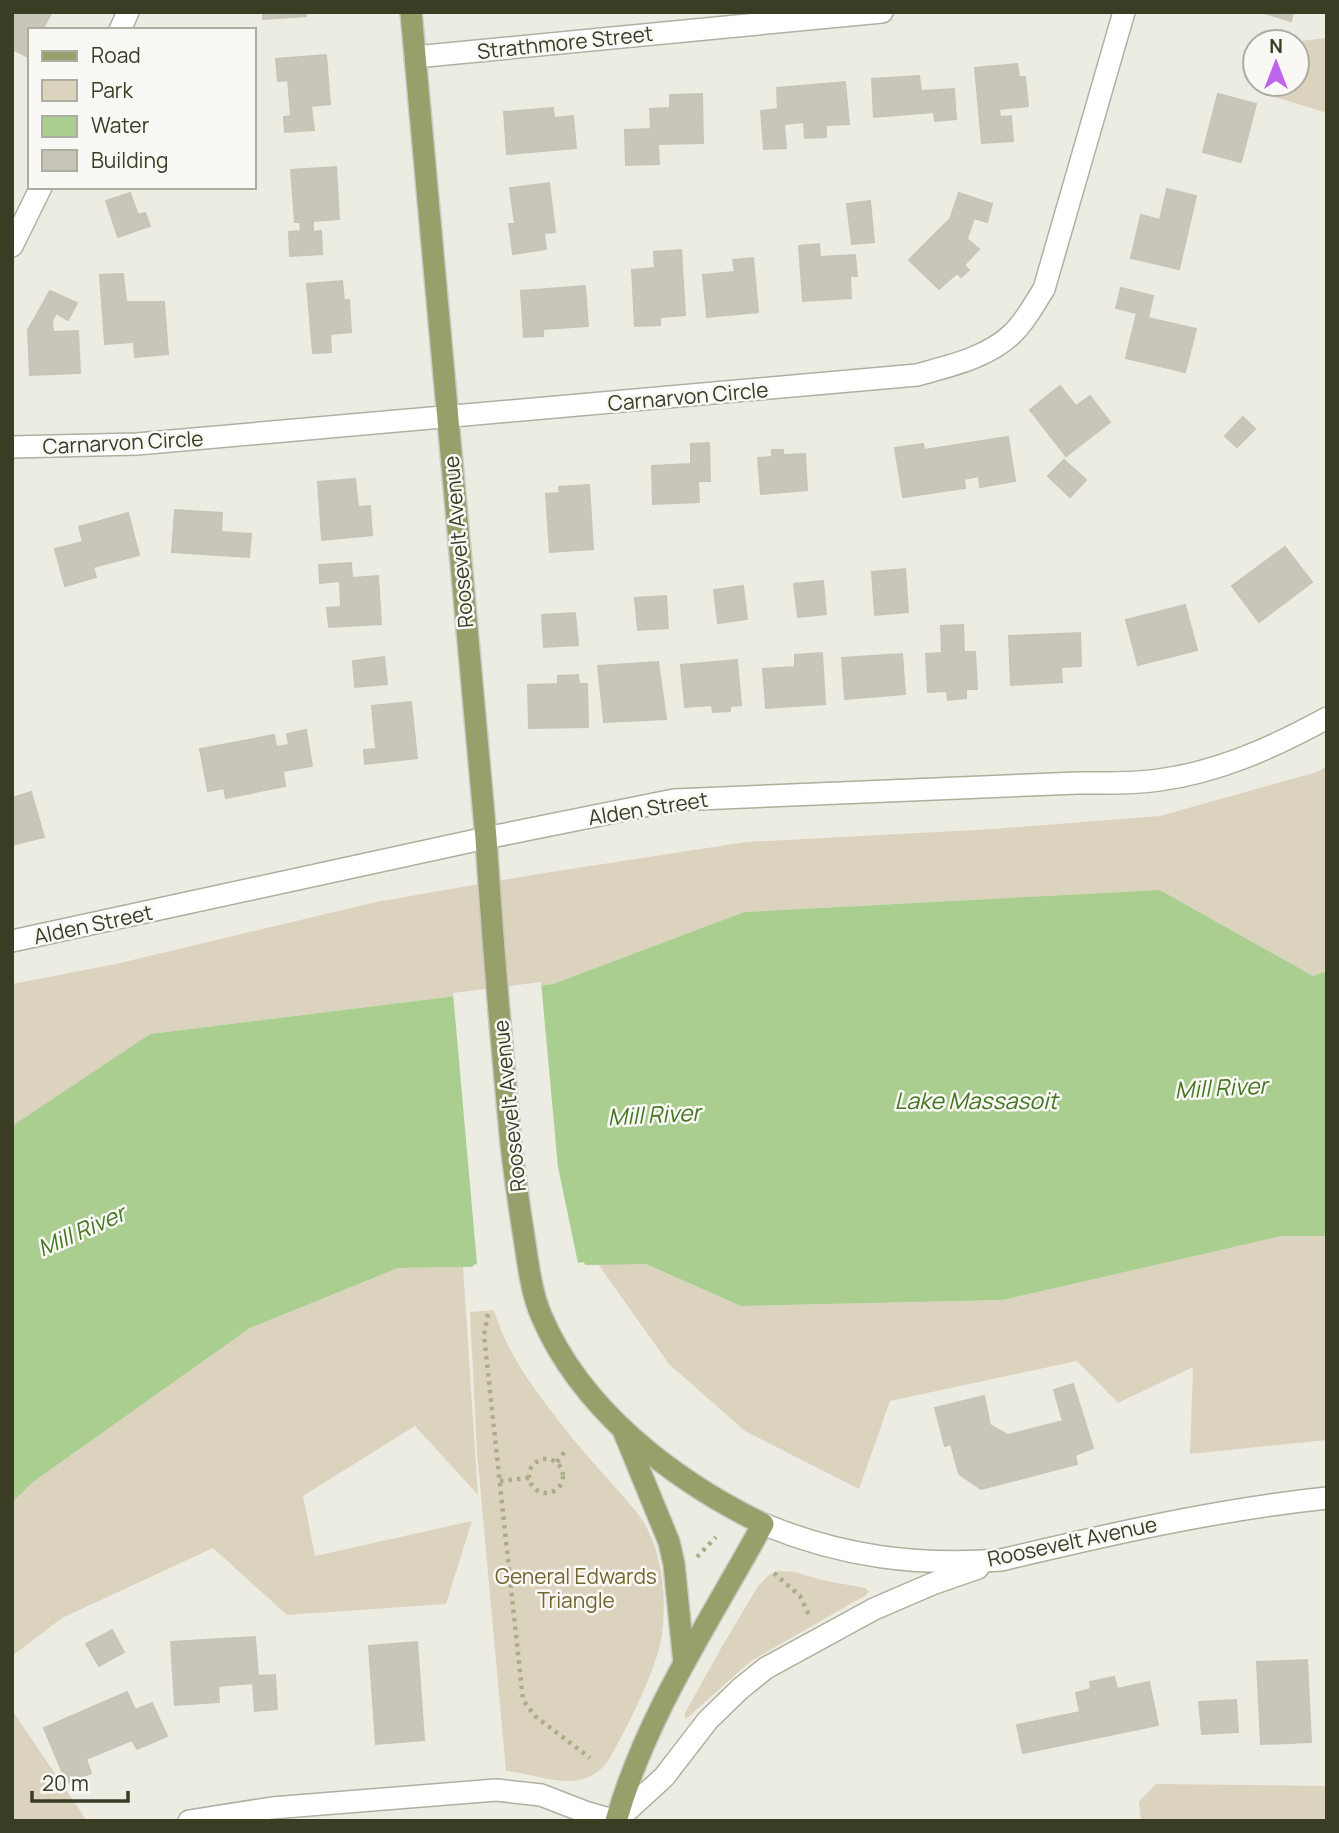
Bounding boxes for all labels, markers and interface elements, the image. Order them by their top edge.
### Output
street label: Strathmore Street [476,19,654,65]
legend [28,28,256,189]
north arrow [1241,28,1311,98]
text: N [1269,33,1283,59]
text: Road [91,41,141,69]
text: Park [91,76,133,104]
text: Water [91,111,150,139]
text: Building [91,146,168,174]
street label: Carnarvon Circle [607,375,769,417]
street label: Carnarvon Circle [42,424,204,460]
street label: Roosevelt Avenue [437,455,479,629]
street label: Alden Street [586,785,710,831]
street label: Alden Street [31,898,155,950]
street label: Roosevelt Avenue [486,1019,532,1193]
water label: Mill River [1174,1068,1271,1105]
water label: Lake Massasoit [894,1084,1060,1116]
water label: Mill River [607,1095,704,1132]
water label: Mill River [32,1195,132,1264]
street label: Roosevelt Avenue [985,1509,1159,1573]
park label: General Edwards Triangle [495,1562,657,1614]
scale bar [32,1759,128,1803]
text: 20 m [42,1769,89,1797]

